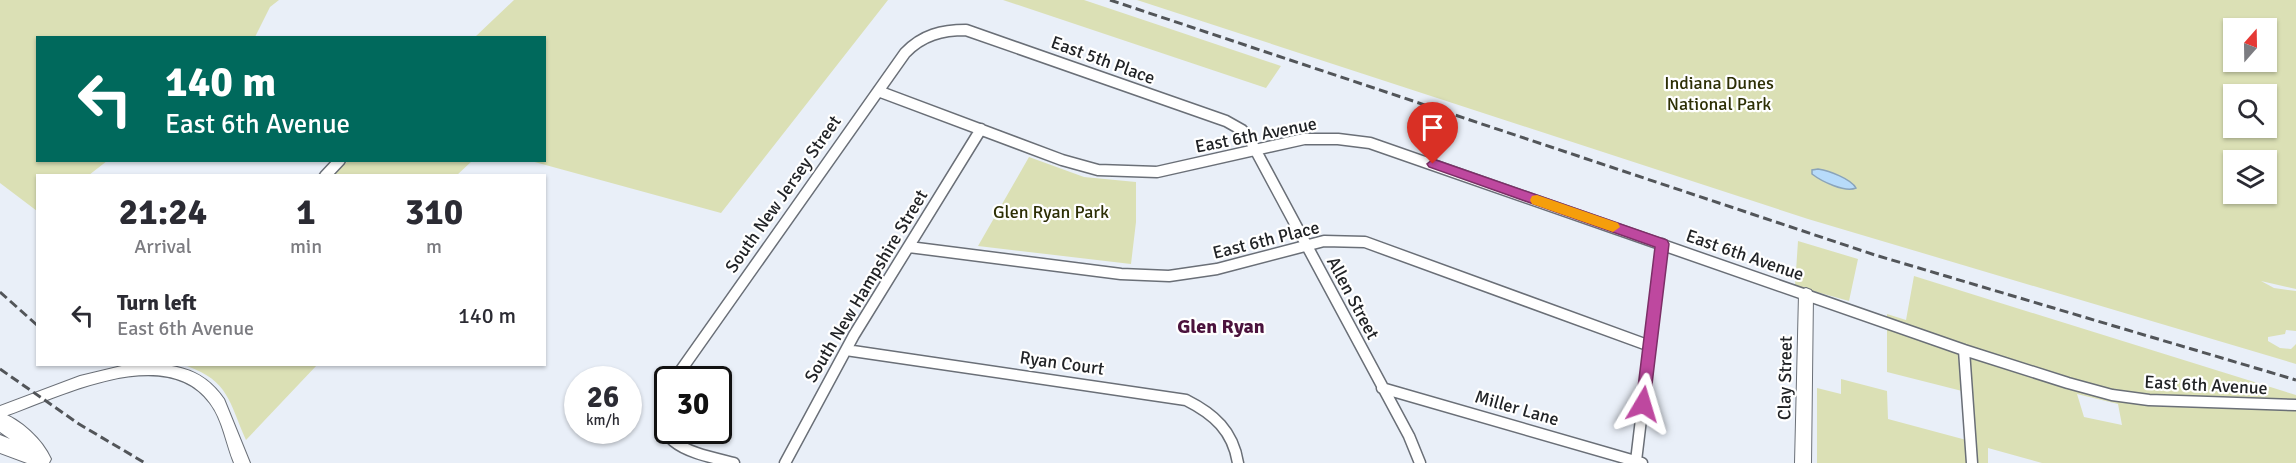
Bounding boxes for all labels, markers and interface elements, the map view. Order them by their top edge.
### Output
north arrow [2223,18,2277,72]
map controls [2223,18,2277,204]
street label: East 5th Place [1048,31,1158,89]
text: 140 m [165,57,276,108]
icon: left [66,60,144,138]
park label: Indiana Dunes National Park [1664,72,1774,115]
button: search [2223,84,2277,138]
pin [1407,102,1458,164]
text: East 6th Avenue [165,108,350,141]
street label: South New Jersey Street [720,111,846,277]
icon: arrive [1416,111,1449,144]
street label: East 6th Avenue [1193,112,1319,158]
button: layers [2223,150,2277,204]
street label: South New Hampshire Street [800,186,932,386]
text: 21:24 [119,190,207,235]
text: 1 [296,190,316,235]
text: 310 [405,190,463,235]
park label: Glen Ryan Park [993,201,1109,223]
street label: East 6th Place [1210,216,1322,264]
street label: East 6th Avenue [1683,225,1807,285]
text: Arrival [134,234,192,259]
text: min [290,234,322,259]
text: m [426,234,442,259]
street label: Allen Street [1322,253,1384,343]
text: Turn left [117,289,197,316]
icon: left [66,299,99,332]
text: 140 m [458,302,516,329]
district label: Glen Ryan [1177,314,1265,339]
text: East 6th Avenue [117,316,254,341]
street label: Clay Street [1773,336,1797,420]
street label: Ryan Court [1018,346,1106,380]
speed limit sign: 30 [654,366,732,444]
street label: East 6th Avenue [2144,371,2268,399]
position arrow [1611,372,1675,436]
text: 26 [587,379,619,416]
street label: Miller Lane [1472,386,1562,430]
text: km/h [586,411,620,429]

